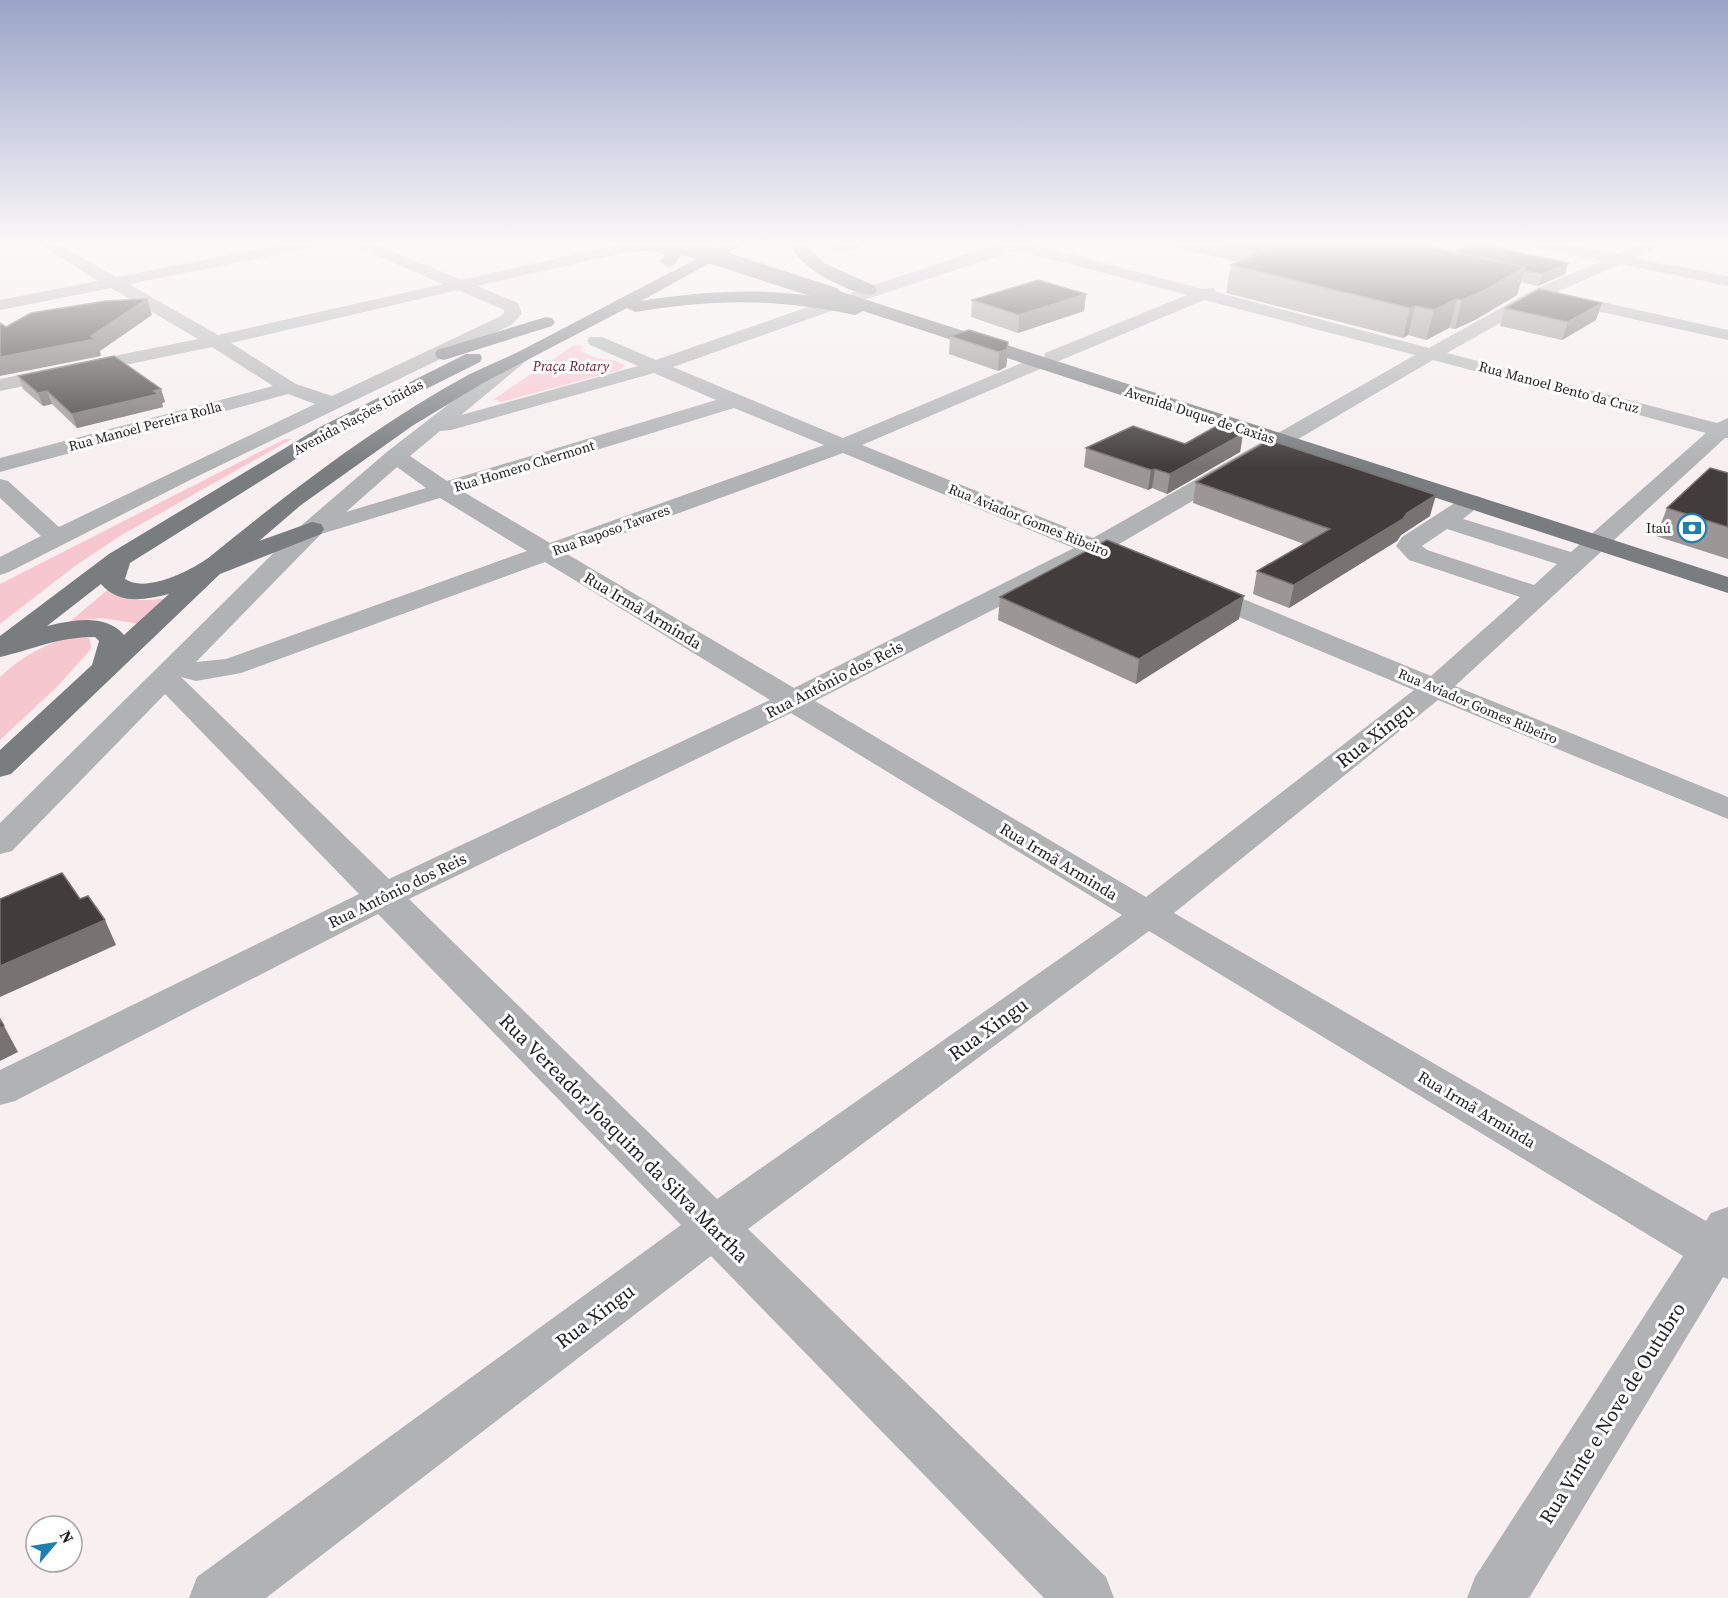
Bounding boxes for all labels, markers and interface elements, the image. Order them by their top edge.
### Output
park label: Praça Rotary [532,356,610,376]
street label: Rua Manoel Bento da Cruz [1477,356,1642,418]
street label: Avenida Nações Unidas [289,374,427,460]
street label: Avenida Duque de Caxias [1123,381,1277,449]
street label: Rua Manoel Pereira Rolla [66,396,225,456]
street label: Rua Homero Chermont [451,435,597,497]
street label: Rua Aviador Gomes Ribeiro [946,479,1113,562]
street label: Rua Raposo Tavares [549,499,673,561]
bank icon: Itaú [1676,512,1708,544]
place label: Itaú [1646,518,1671,538]
street label: Rua Irmã Arminda [580,566,707,654]
street label: Rua Antônio dos Reis [762,635,906,723]
street label: Rua Aviador Gomes Ribeiro [1395,663,1561,749]
street label: Rua Xingu [1330,696,1420,774]
street label: Rua Irmã Arminda [996,817,1123,905]
street label: Rua Antônio dos Reis [324,847,470,933]
street label: Rua Xingu [942,991,1034,1067]
street label: Rua Vereador Joaquim da Silva Martha [493,1007,756,1270]
street label: Rua Irmã Arminda [1414,1065,1541,1153]
street label: Rua Xingu [550,1277,640,1355]
street label: Rua Vinte e Nove de Outubro [1532,1297,1692,1529]
north arrow [24,1514,84,1574]
text: N [55,1526,80,1547]

